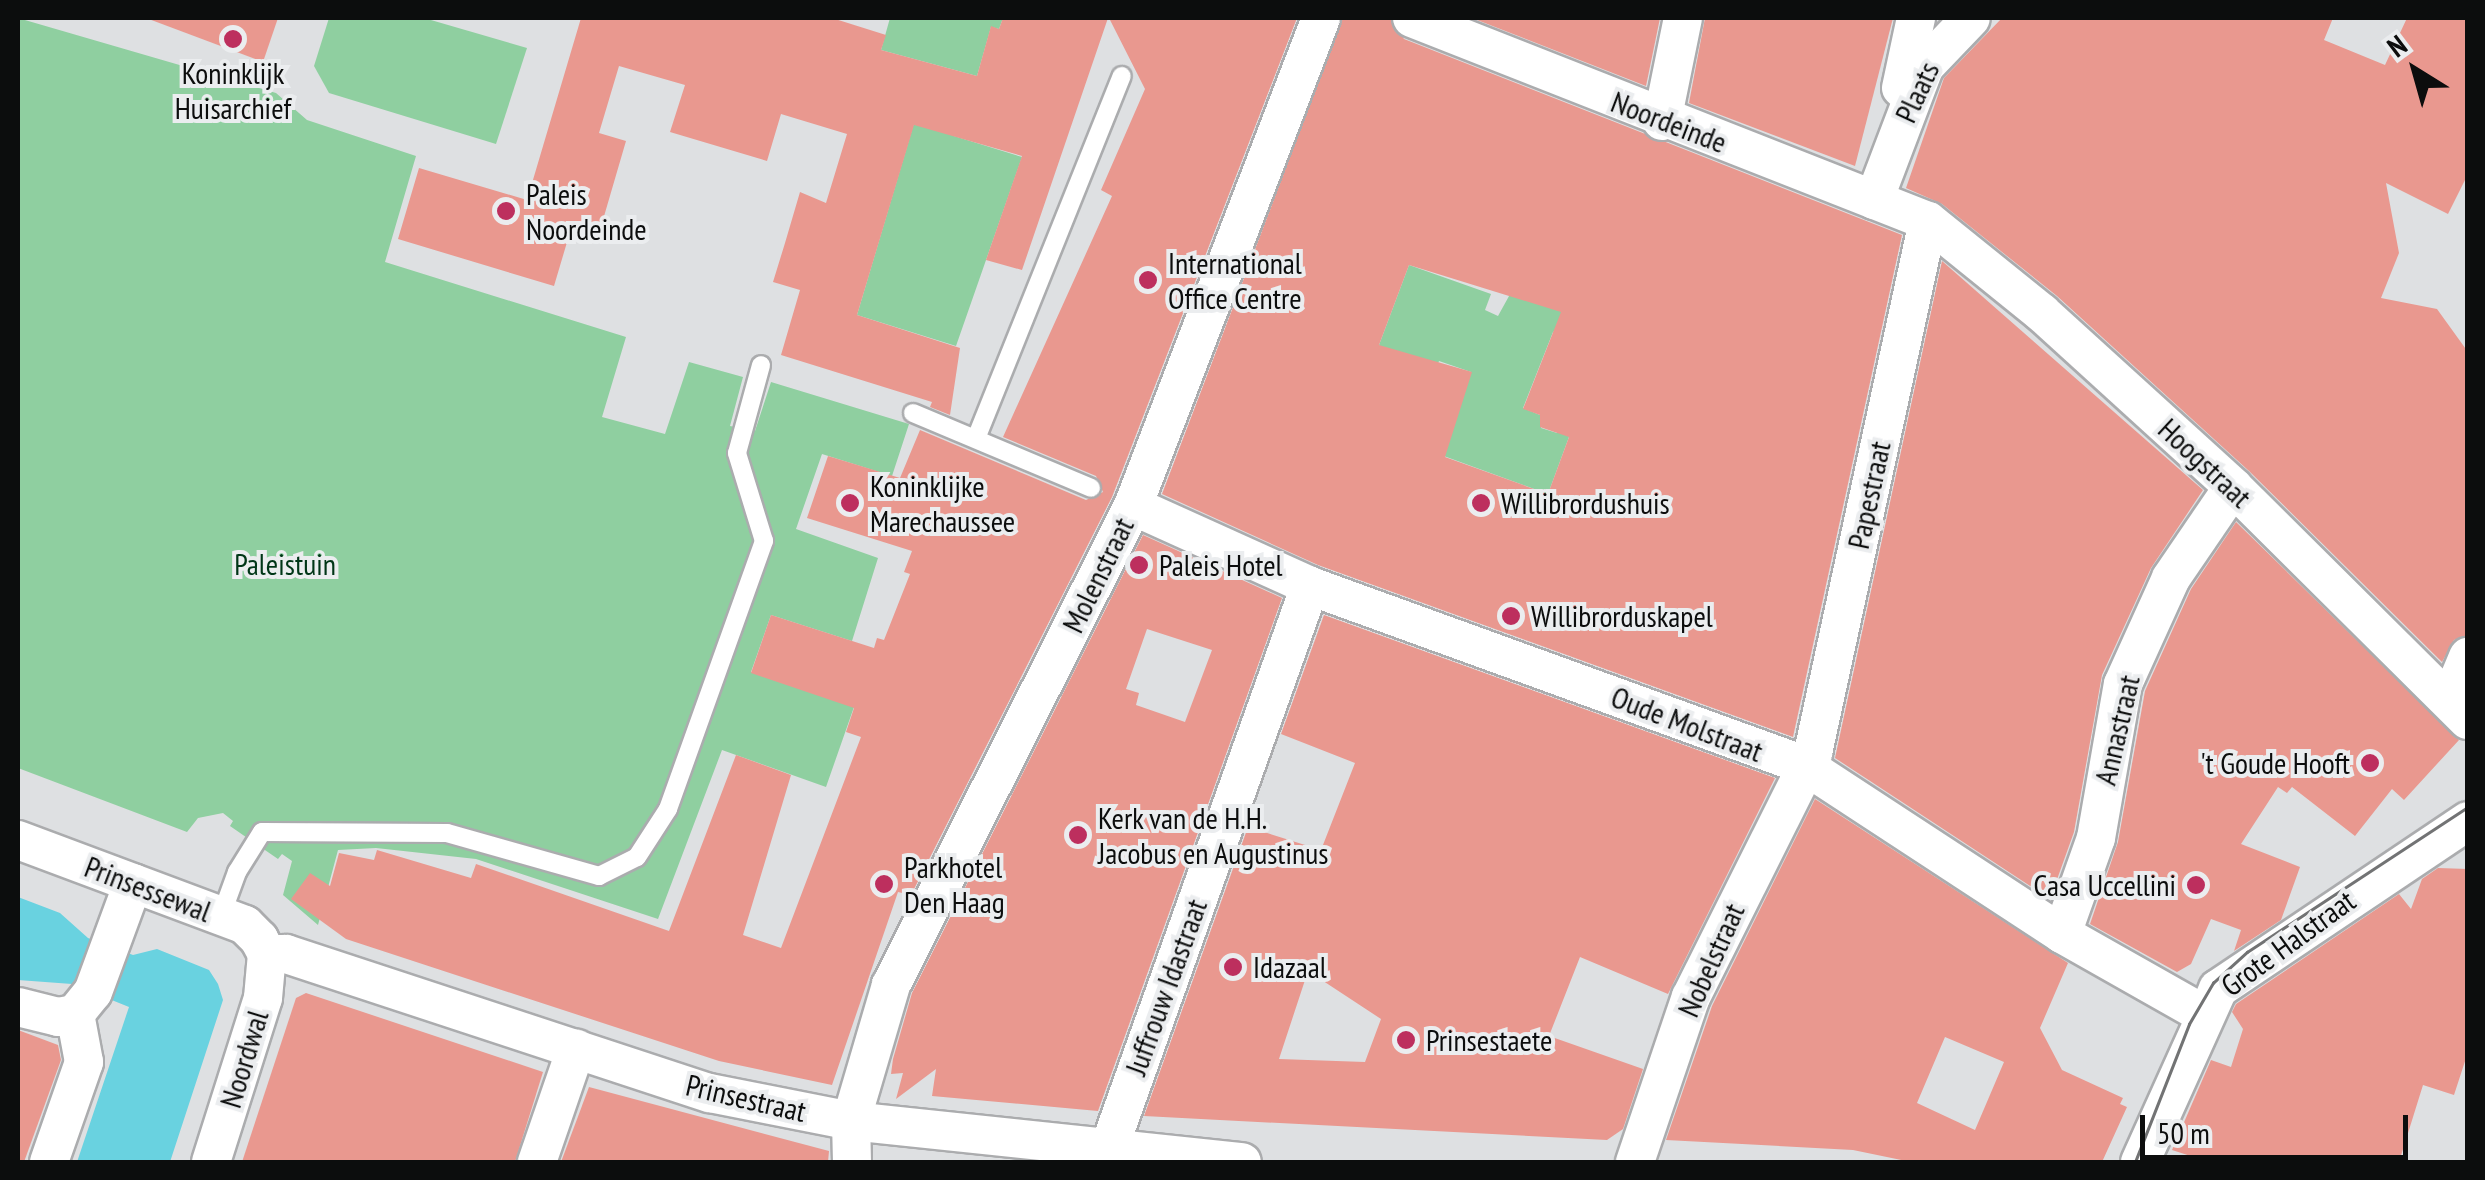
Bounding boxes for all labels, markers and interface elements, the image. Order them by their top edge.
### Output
north arrow [2365,20,2465,120]
text: N [2379,26,2414,65]
marker: Koninklijk Huisarchief [222,28,244,50]
place label: Koninklijk Huisarchief [175,55,291,126]
street label: Plaats [1887,56,1947,128]
street label: Noordeinde [1606,84,1732,160]
place label: Paleis Noordeinde [526,176,647,246]
marker: Paleis Noordeinde [495,200,517,222]
place label: International Office Centre [1168,245,1302,316]
marker: International Office Centre [1137,269,1159,291]
street label: Hoogstraat [2151,411,2259,515]
street label: Papestraat [1840,438,1898,552]
place label: Koninklijke Marechaussee [870,468,1015,538]
place label: Willibrordushuis [1501,485,1670,521]
marker: Koninklijke Marechaussee [839,492,861,514]
marker: Willibrordushuis [1470,492,1492,514]
street label: Molenstraat [1055,512,1141,638]
park label: Paleistuin [234,546,336,582]
place label: Paleis Hotel [1159,547,1283,583]
marker: Paleis Hotel [1128,554,1150,576]
place label: Willibrorduskapel [1531,598,1713,634]
marker: Willibrorduskapel [1500,605,1522,627]
street label: Annastraat [2087,672,2147,788]
street label: Oude Molstraat [1606,679,1768,769]
place label: 't Goude Hooft [2200,745,2350,781]
marker: 't Goude Hooft [2359,752,2381,774]
place label: Kerk van de H.H. Jacobus en Augustinus [1098,800,1329,870]
marker: Kerk van de H.H. Jacobus en Augustinus [1067,824,1089,846]
street label: Prinsessewal [80,848,216,930]
place label: Parkhotel Den Haag [904,849,1005,920]
place label: Casa Uccellini [2034,867,2176,903]
marker: Parkhotel Den Haag [873,873,895,895]
marker: Casa Uccellini [2185,874,2207,896]
street label: Grote Halstraat [2214,882,2362,1004]
street label: Juffrouw Idastraat [1117,894,1215,1080]
street label: Nobelstraat [1670,898,1752,1022]
place label: Idazaal [1253,949,1327,985]
marker: Idazaal [1222,956,1244,978]
street label: Noordwal [212,1006,276,1112]
place label: Prinsestaete [1426,1022,1552,1058]
marker: Prinsestaete [1395,1029,1417,1051]
street label: Prinsestraat [683,1067,809,1129]
scale bar [2145,1095,2412,1157]
text: 50 m [2157,1113,2210,1152]

